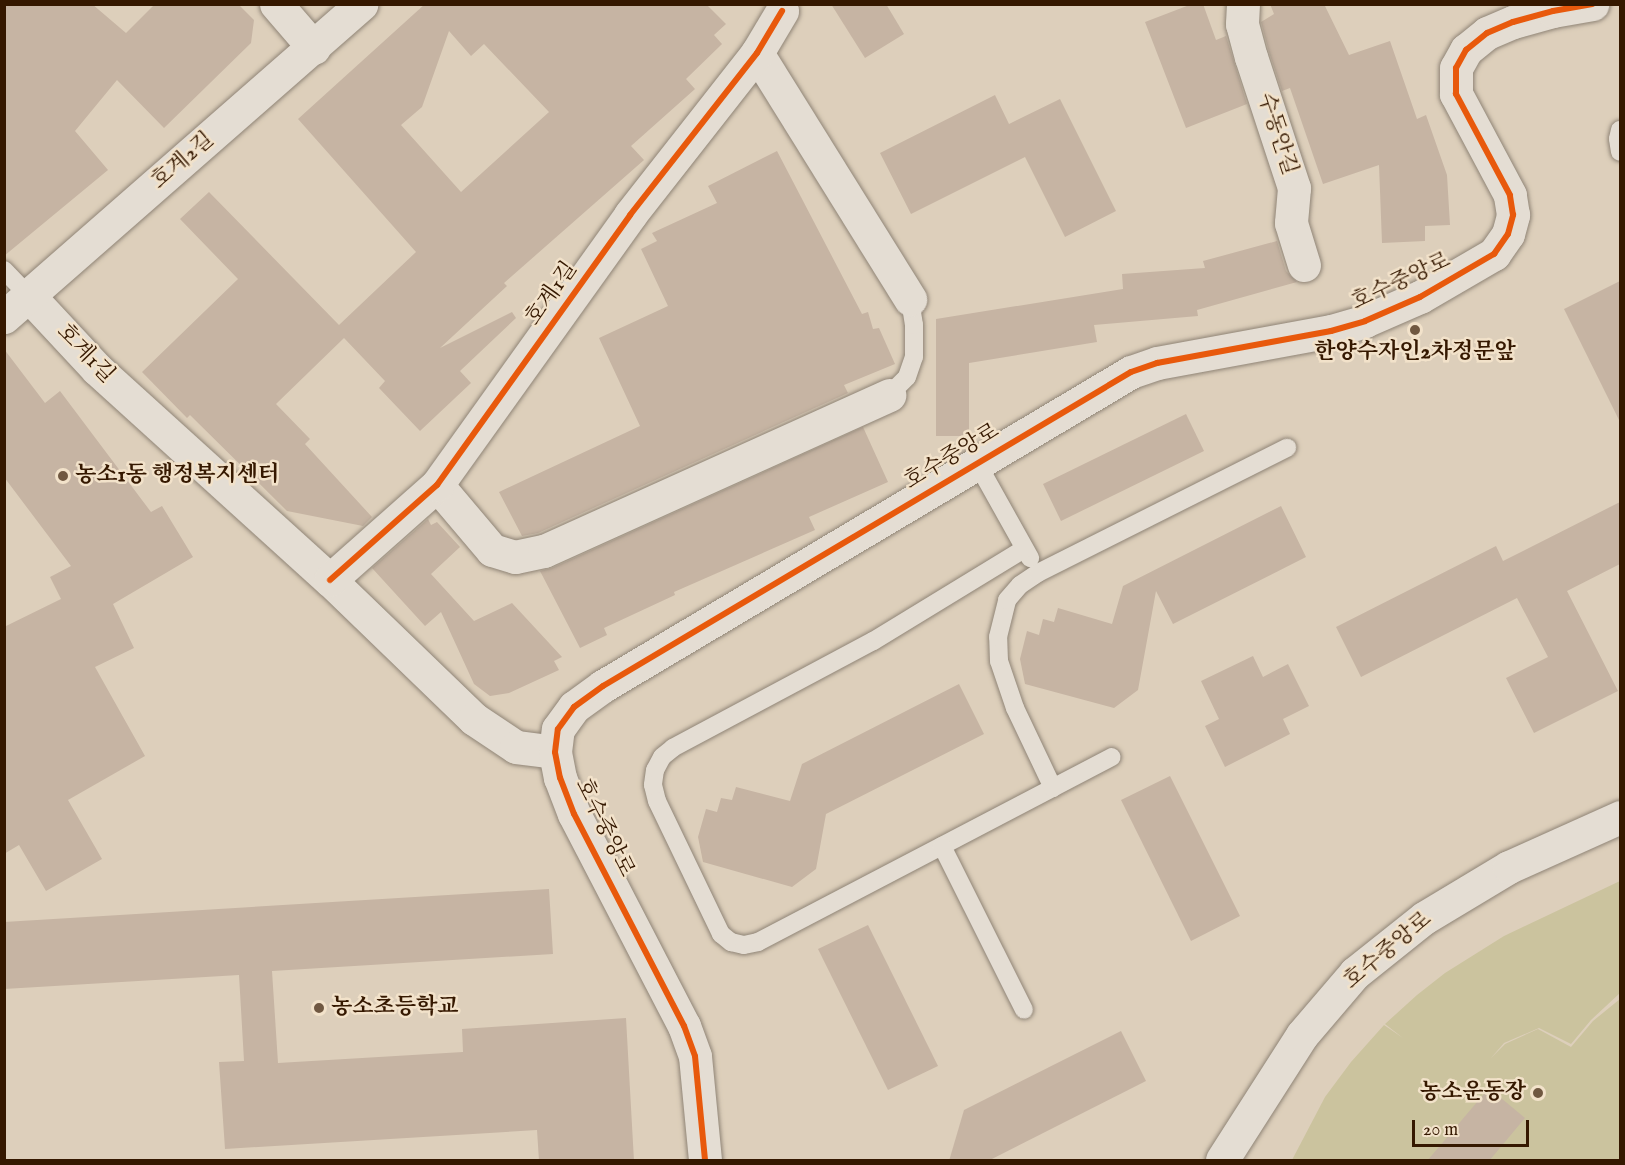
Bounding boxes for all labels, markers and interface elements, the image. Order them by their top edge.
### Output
street label: 수동안길 [1251,89,1303,179]
street label: 호계2길 [146,127,220,195]
street label: 호수중앙로 [1347,248,1455,316]
street label: 호계1길 [521,257,583,331]
street label: 호계1길 [51,319,119,389]
marker: 한양수자인2차정문앞 [1408,323,1422,337]
place label: 한양수자인2차정문앞 [1314,340,1516,366]
street label: 호수중앙로 [900,418,1004,496]
place label: 농소1동 행정복지센터 [75,463,279,489]
marker: 농소1동 행정복지센터 [56,469,70,483]
street label: 호수중앙로 [569,774,639,882]
street label: 호수중앙로 [1339,907,1437,995]
place label: 농소초등학교 [331,995,459,1021]
marker: 농소초등학교 [312,1001,326,1015]
place label: 농소운동장 [1420,1080,1526,1106]
marker: 농소운동장 [1531,1086,1545,1100]
scale bar [1415,1108,1532,1146]
text: 20 m [1423,1119,1458,1142]

